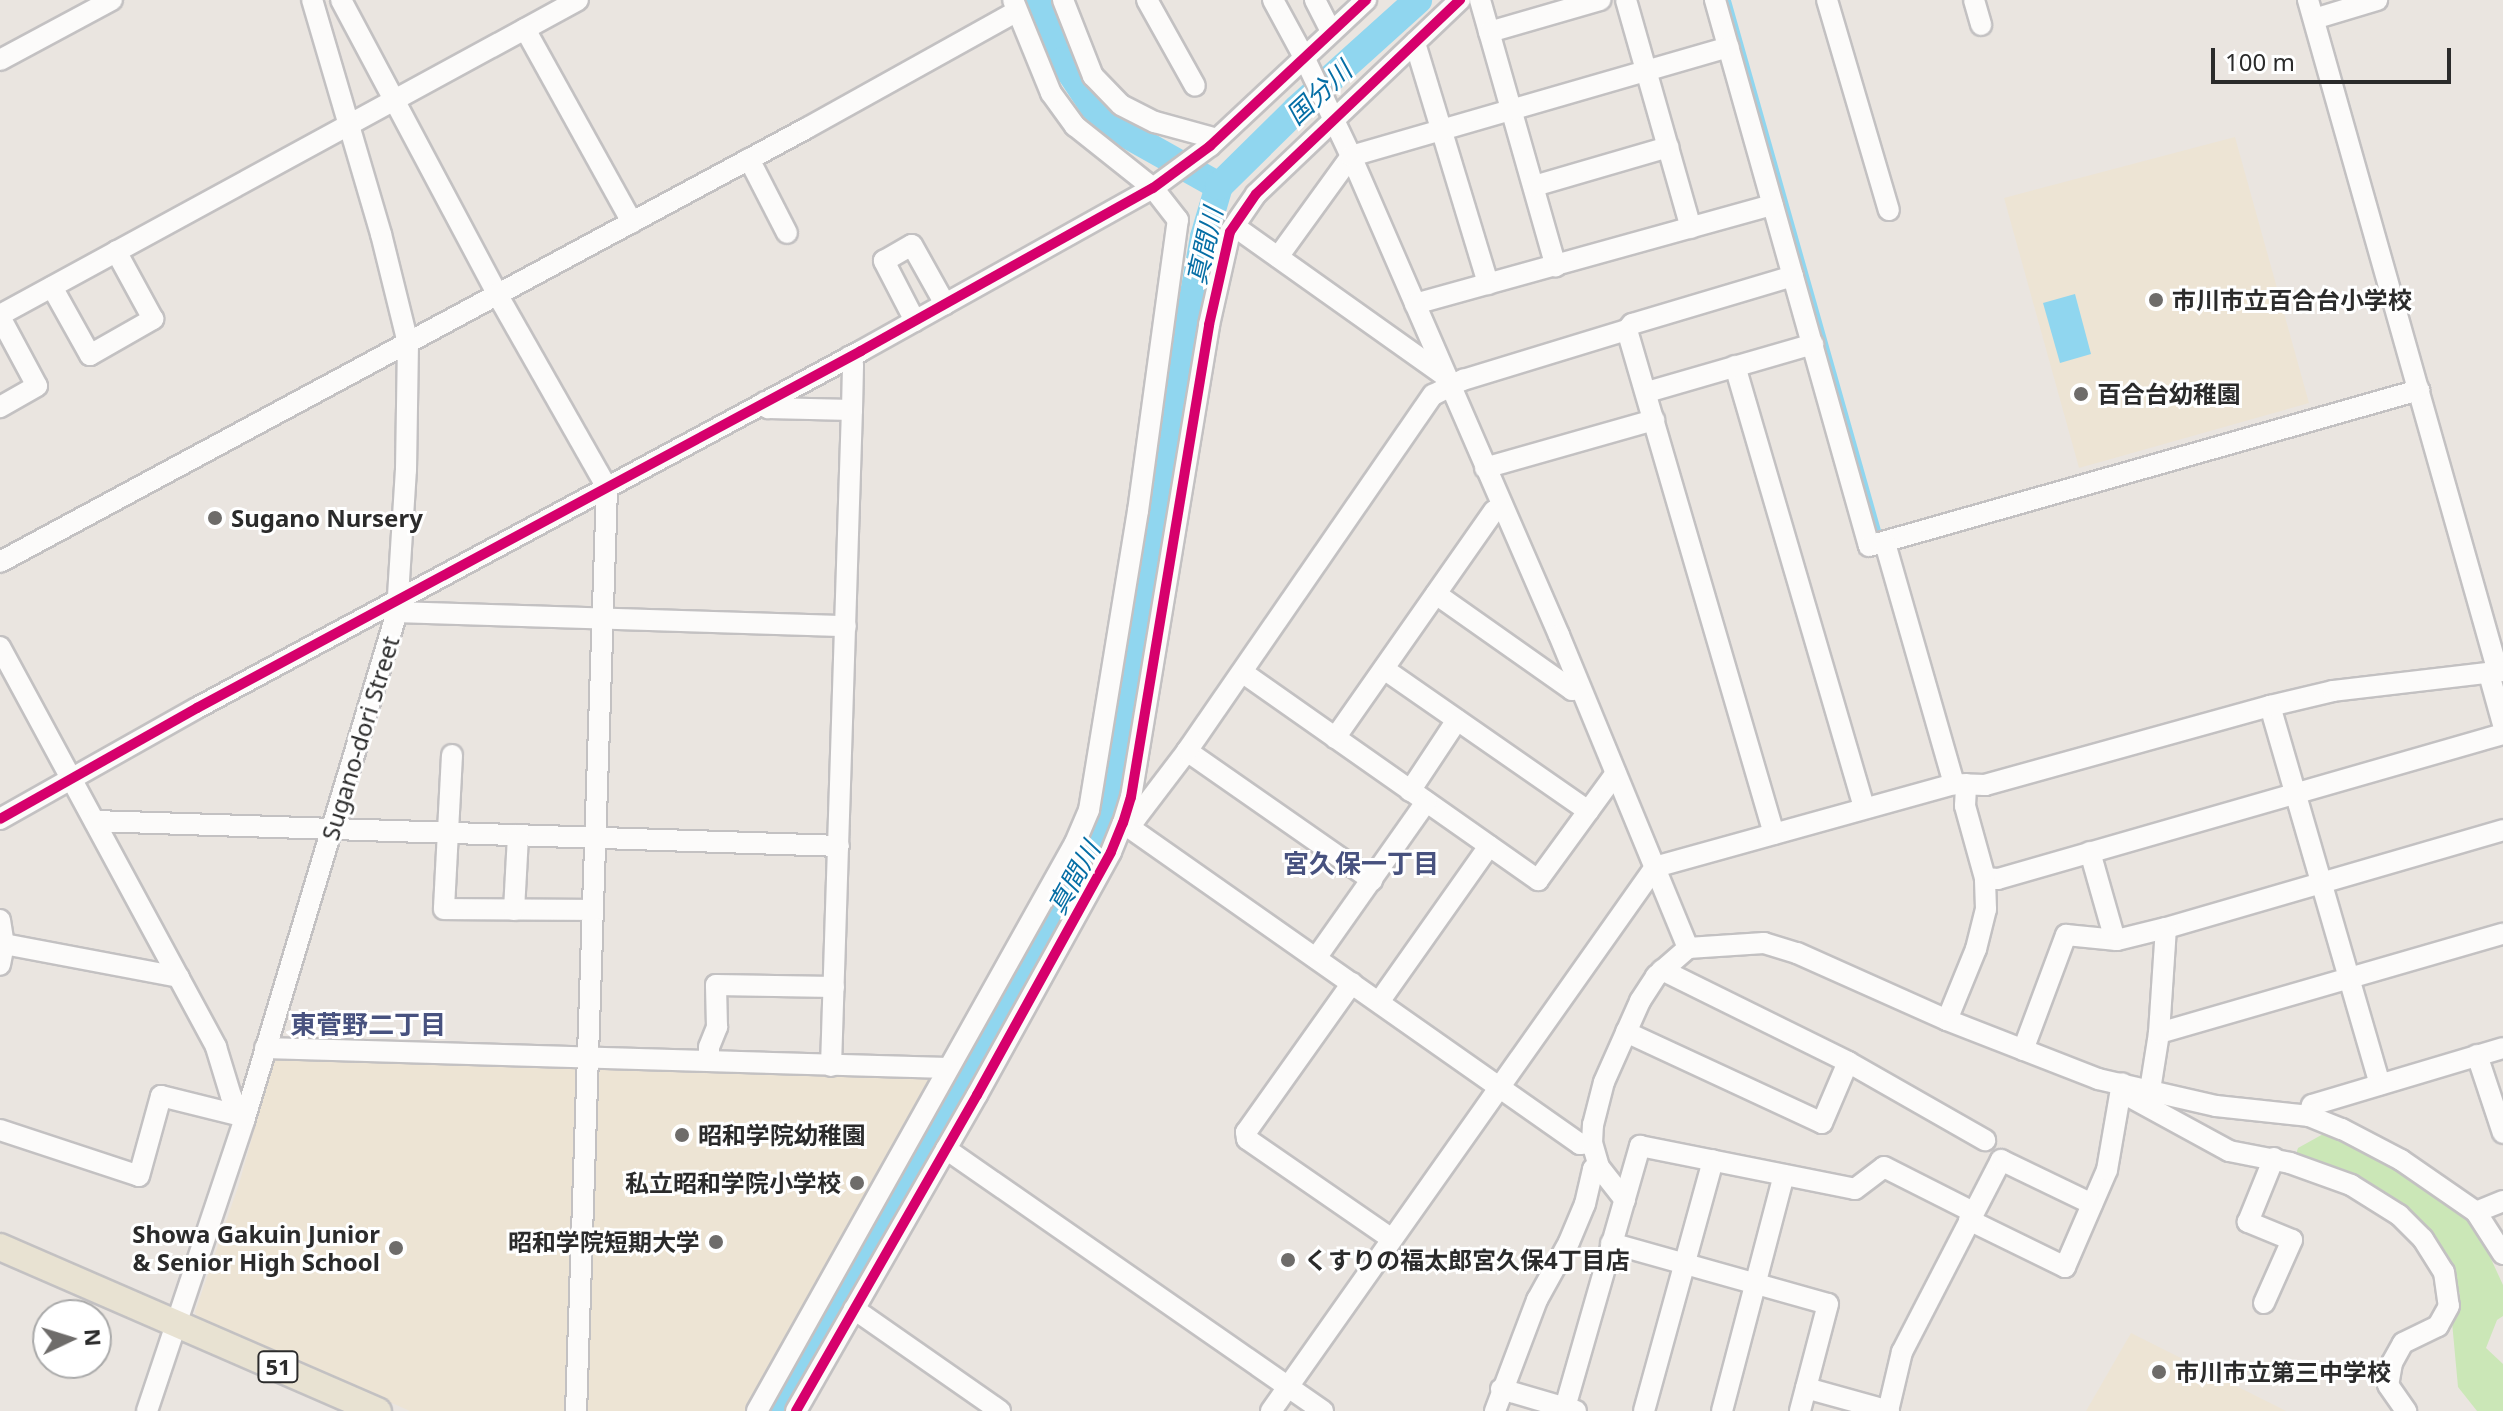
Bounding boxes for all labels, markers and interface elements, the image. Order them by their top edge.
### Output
scale bar [2215,32,2455,82]
text: 100 m [2225,45,2295,78]
water label: 国分川 [1280,55,1358,131]
water label: 真間川 [1181,204,1229,288]
place label: 市川市立百合台小学校 [2172,286,2412,314]
marker: 市川市立百合台小学校 [2147,291,2165,309]
place label: 百合台幼稚園 [2097,380,2241,408]
marker: 百合台幼稚園 [2072,385,2090,403]
place label: Sugano Nursery [231,504,423,532]
marker: Sugano Nursery [206,509,224,527]
street label: Sugano-dori Street [315,632,405,844]
water label: 真間川 [1041,836,1107,920]
district label: 宮久保一丁目 [1283,848,1439,880]
district label: 東菅野二丁目 [290,1009,446,1041]
place label: 昭和学院幼稚園 [698,1121,866,1149]
marker: 昭和学院幼稚園 [673,1126,691,1144]
place label: 私立昭和学院小学校 [625,1169,841,1197]
marker: 私立昭和学院小学校 [848,1174,866,1192]
place label: Showa Gakuin Junior & Senior High School [132,1220,380,1276]
place label: 昭和学院短期大学 [508,1228,700,1256]
marker: 昭和学院短期大学 [707,1233,725,1251]
marker: Showa Gakuin Junior & Senior High School [387,1239,405,1257]
place label: くすりの福太郎宮久保4丁目店 [1304,1246,1630,1274]
marker: くすりの福太郎宮久保4丁目店 [1279,1251,1297,1269]
north arrow [32,1299,112,1379]
text: N [78,1327,110,1347]
road number: 51 [256,1349,300,1385]
place label: 市川市立第三中学校 [2175,1358,2391,1386]
marker: 市川市立第三中学校 [2150,1363,2168,1381]

